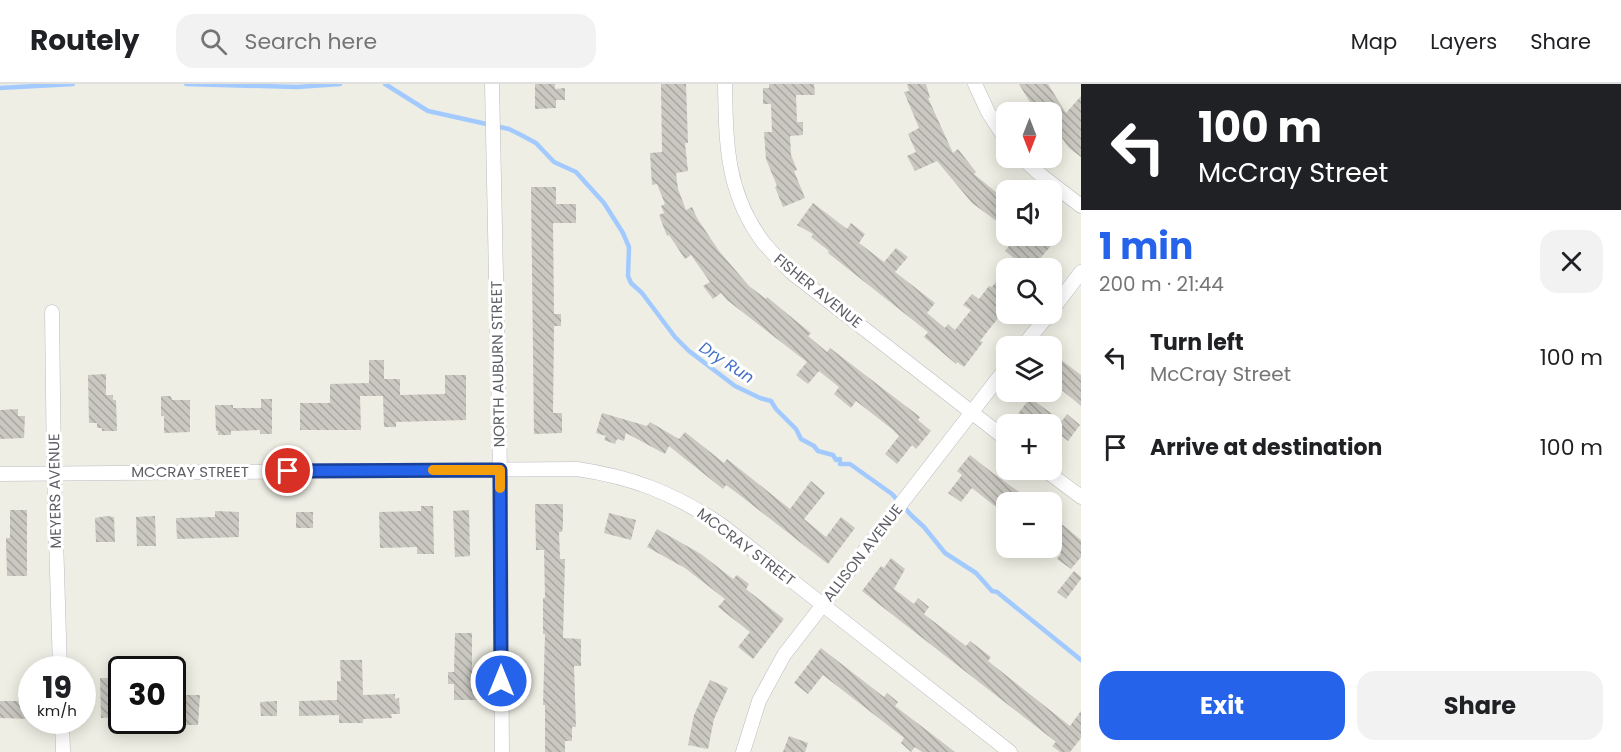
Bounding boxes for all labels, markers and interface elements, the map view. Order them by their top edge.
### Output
search box [176,14,596,68]
text: Routely [30,21,140,60]
icon: search [197,25,230,58]
text: Search here [245,26,377,57]
text: Map [1351,27,1397,56]
text: Layers [1430,27,1497,56]
text: Share [1530,27,1591,56]
text: 100 m [1198,98,1322,157]
north arrow [996,102,1062,168]
map controls [996,102,1062,558]
icon: left [1099,108,1177,186]
text: McCray Street [1198,154,1388,191]
button: sound [996,180,1062,246]
text: 1 min [1099,221,1193,272]
button: close [1540,230,1603,293]
street label: FISHER AVENUE [770,249,867,333]
button: search [996,258,1062,324]
text: 200 m · 21:44 [1099,270,1224,298]
street label: NORTH AUBURN STREET [486,280,509,448]
text: Turn left [1150,327,1244,358]
water label: Dry Run [695,336,759,389]
button: layers [996,336,1062,402]
icon: left [1099,341,1132,374]
text: 100 m [1540,342,1603,373]
text: McCray Street [1150,360,1291,388]
button: + [996,414,1062,480]
icon: arrive [1099,431,1132,464]
text: Arrive at destination [1150,432,1382,463]
text: 100 m [1540,432,1603,463]
street label: MEYERS AVENUE [43,433,66,549]
pin [262,445,313,496]
icon: arrive [271,454,304,487]
street label: MCCRAY STREET [131,461,249,482]
button: − [996,492,1062,558]
street label: ALLISON AVENUE [818,500,907,606]
street label: MCCRAY STREET [693,503,800,590]
position arrow [469,649,533,713]
speed limit sign: 30 [108,656,186,734]
text: 19 [42,666,72,709]
button: Exit [1099,671,1345,740]
button: Share [1357,671,1603,740]
text: km/h [37,700,77,721]

